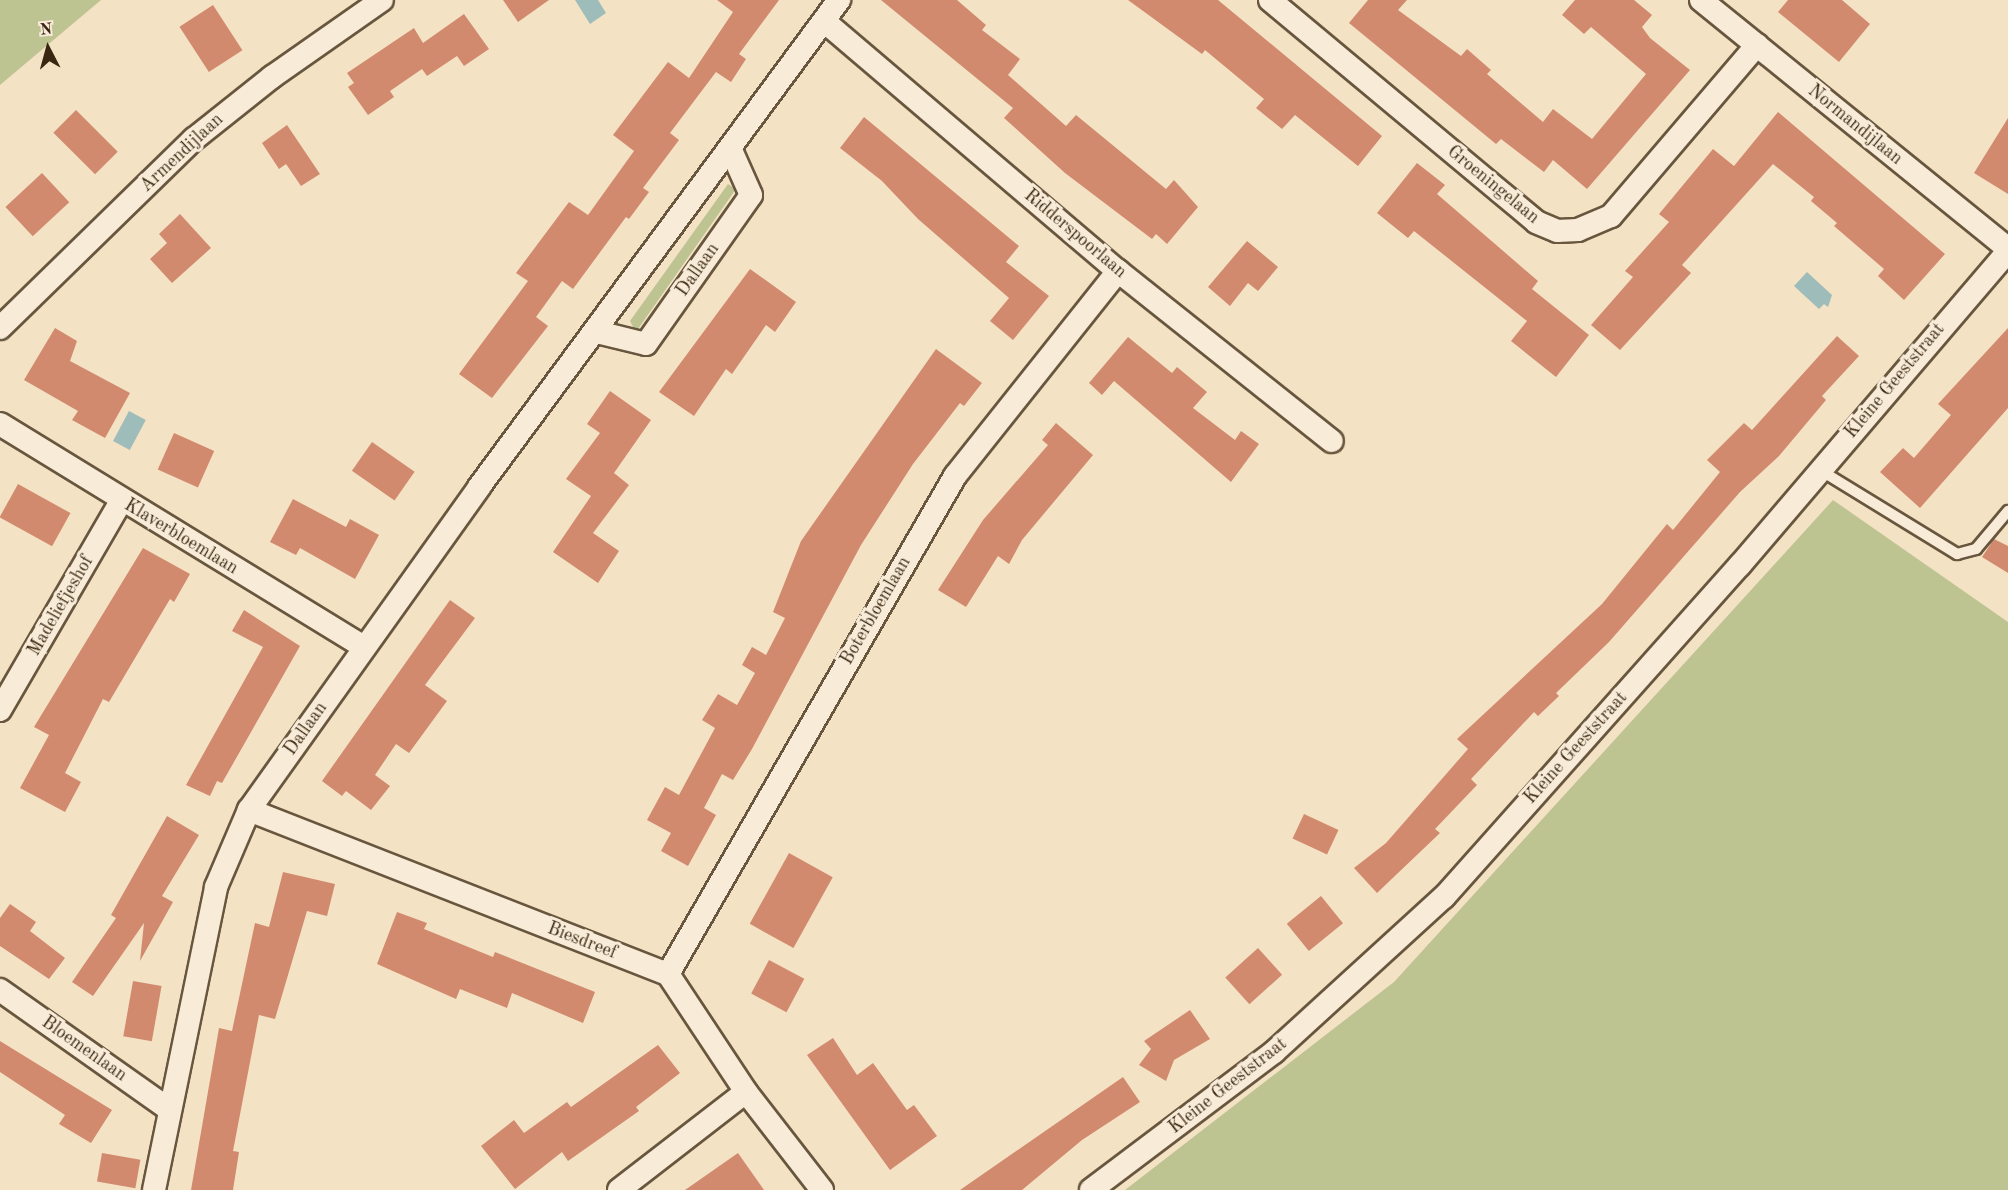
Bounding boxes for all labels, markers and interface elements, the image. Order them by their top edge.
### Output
north arrow [18,18,78,78]
text: N [39,22,53,39]
street label: Normandijlaan [1803,80,1907,170]
street label: Armendijlaan [136,109,228,197]
street label: Groeningelaan [1443,141,1543,229]
street label: Ridderspoorlaan [1019,185,1131,283]
street label: Dallaan [672,239,724,301]
street label: Kleine Geeststraat [1840,319,1950,443]
street label: Klaverbloemlaan [120,495,242,579]
street label: Madeliefjeshof [24,552,98,660]
street label: Boterbloemlaan [836,553,916,669]
street label: Kleine Geeststraat [1520,687,1632,809]
street label: Dallaan [280,698,332,760]
street label: Biesdreef [544,918,620,964]
street label: Bloemenlaan [37,1012,131,1086]
street label: Kleine Geeststraat [1165,1033,1291,1139]

